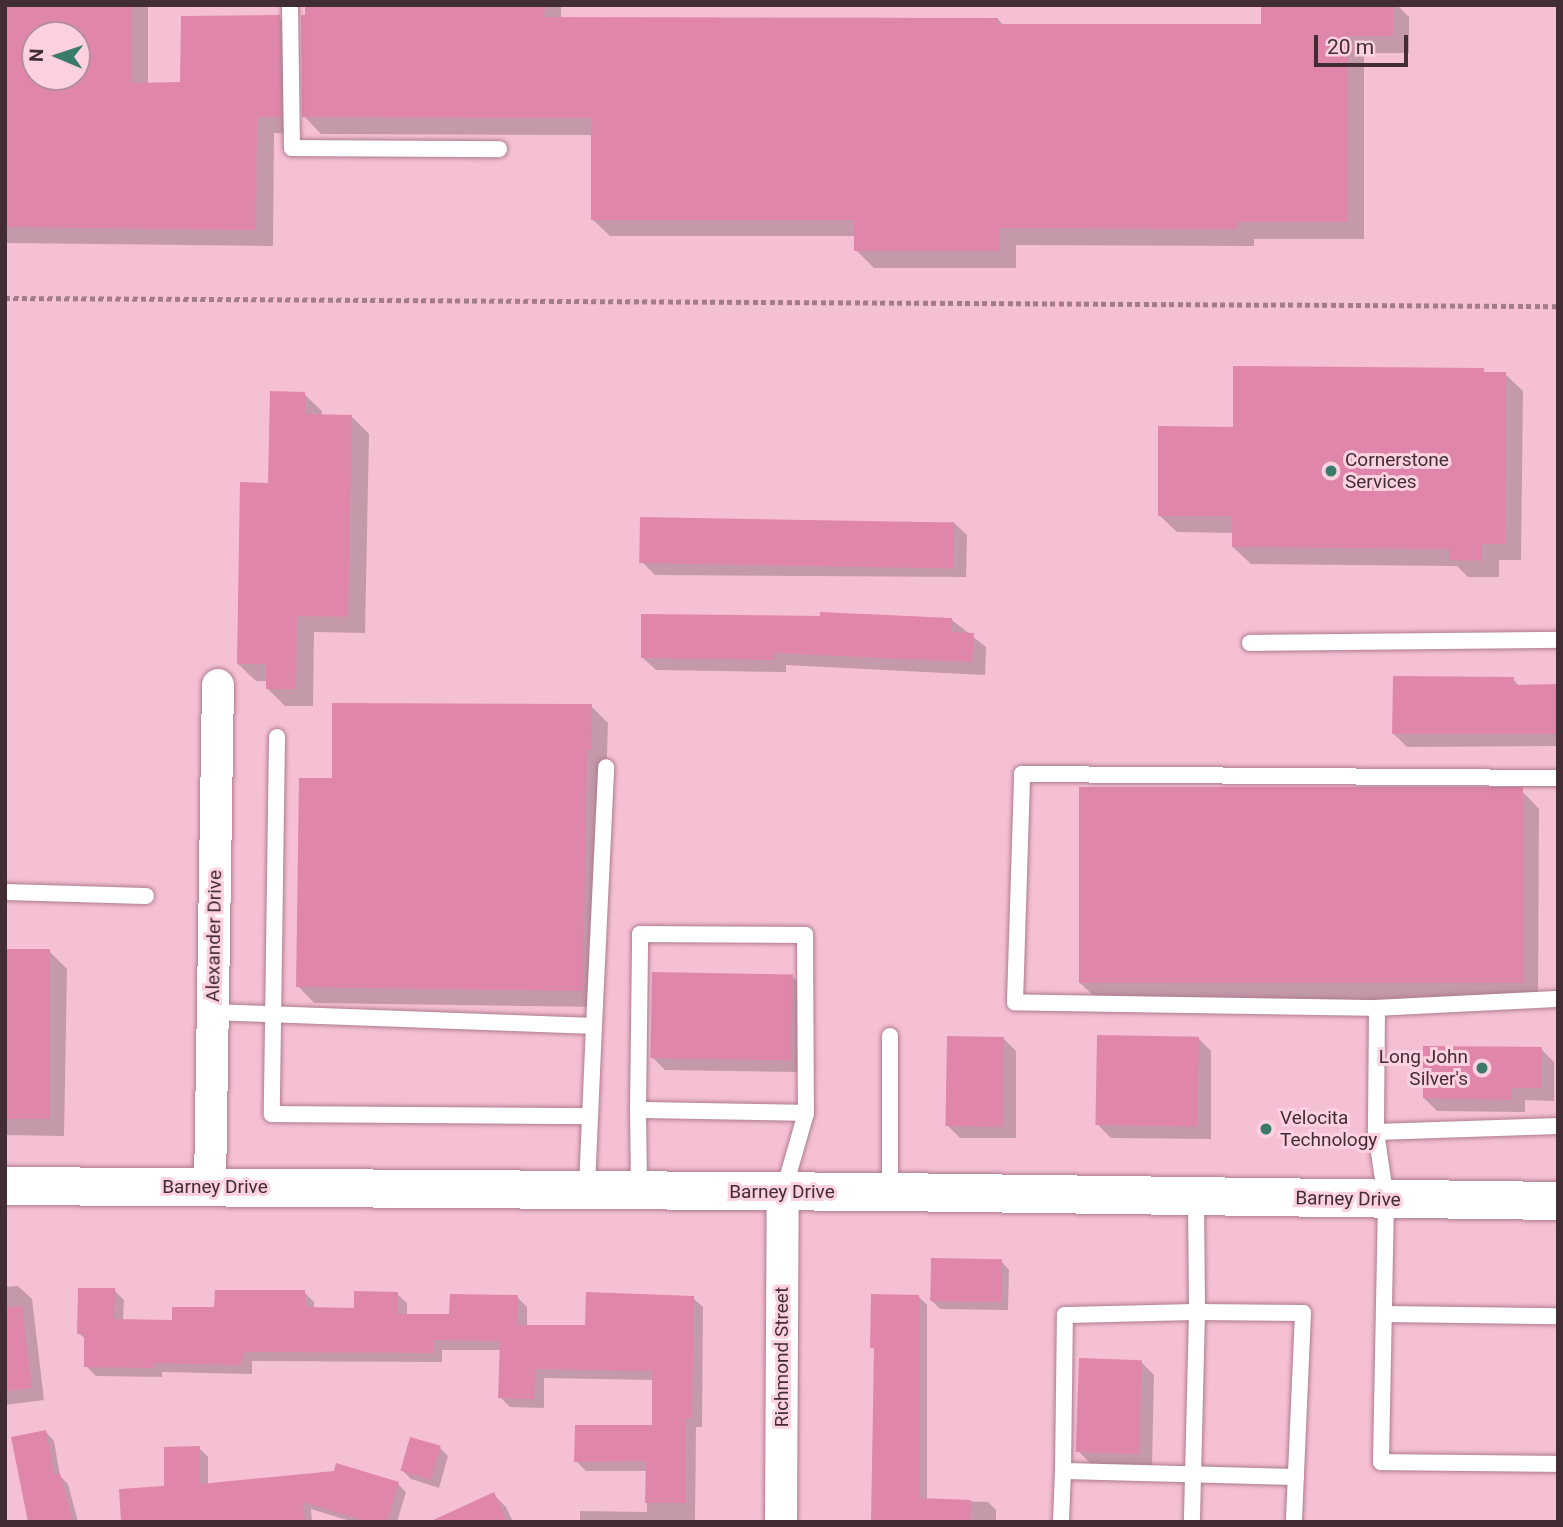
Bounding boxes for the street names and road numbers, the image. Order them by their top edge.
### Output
street label: Alexander Drive [201,870,227,1002]
street label: Barney Drive [162,1176,268,1198]
street label: Barney Drive [729,1181,835,1203]
street label: Barney Drive [1295,1187,1401,1211]
street label: Richmond Street [771,1287,793,1427]

